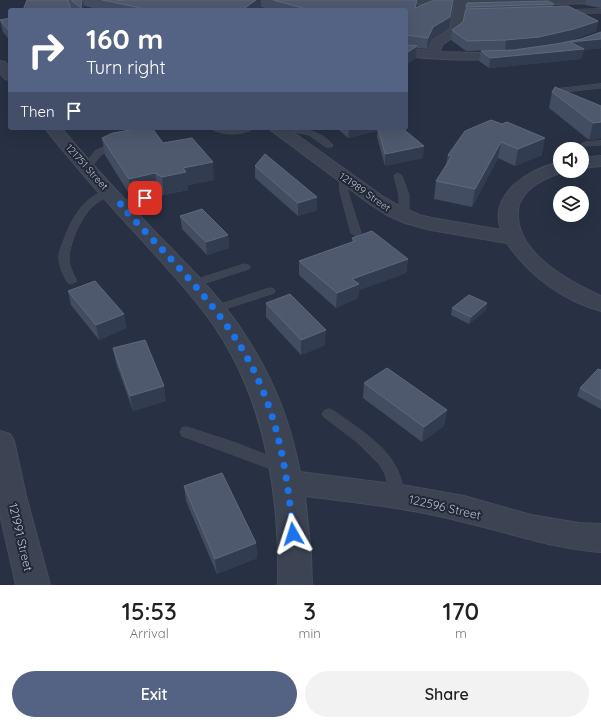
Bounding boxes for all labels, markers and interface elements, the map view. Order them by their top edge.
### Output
text: 160 m [86,21,163,56]
icon: right [20,24,72,76]
text: Turn right [86,56,166,79]
icon: arrive [63,100,85,122]
text: Then [20,102,55,121]
street label: 121751 Street [63,141,111,193]
map controls [553,142,589,222]
button: sound [553,142,589,178]
street label: 121989 Street [337,170,394,215]
pin [128,181,162,215]
button: layers [553,186,589,222]
icon: arrive [134,187,156,209]
street label: 122596 Street [407,491,483,523]
street label: 121991 Street [6,501,36,573]
position arrow [272,513,314,555]
text: 15:53 [122,596,177,626]
text: 3 [303,596,316,626]
text: 170 [443,596,479,626]
text: Arrival [130,625,169,641]
text: min [299,625,321,641]
text: m [455,625,467,641]
button: Exit [12,671,297,717]
button: Share [305,671,589,717]

